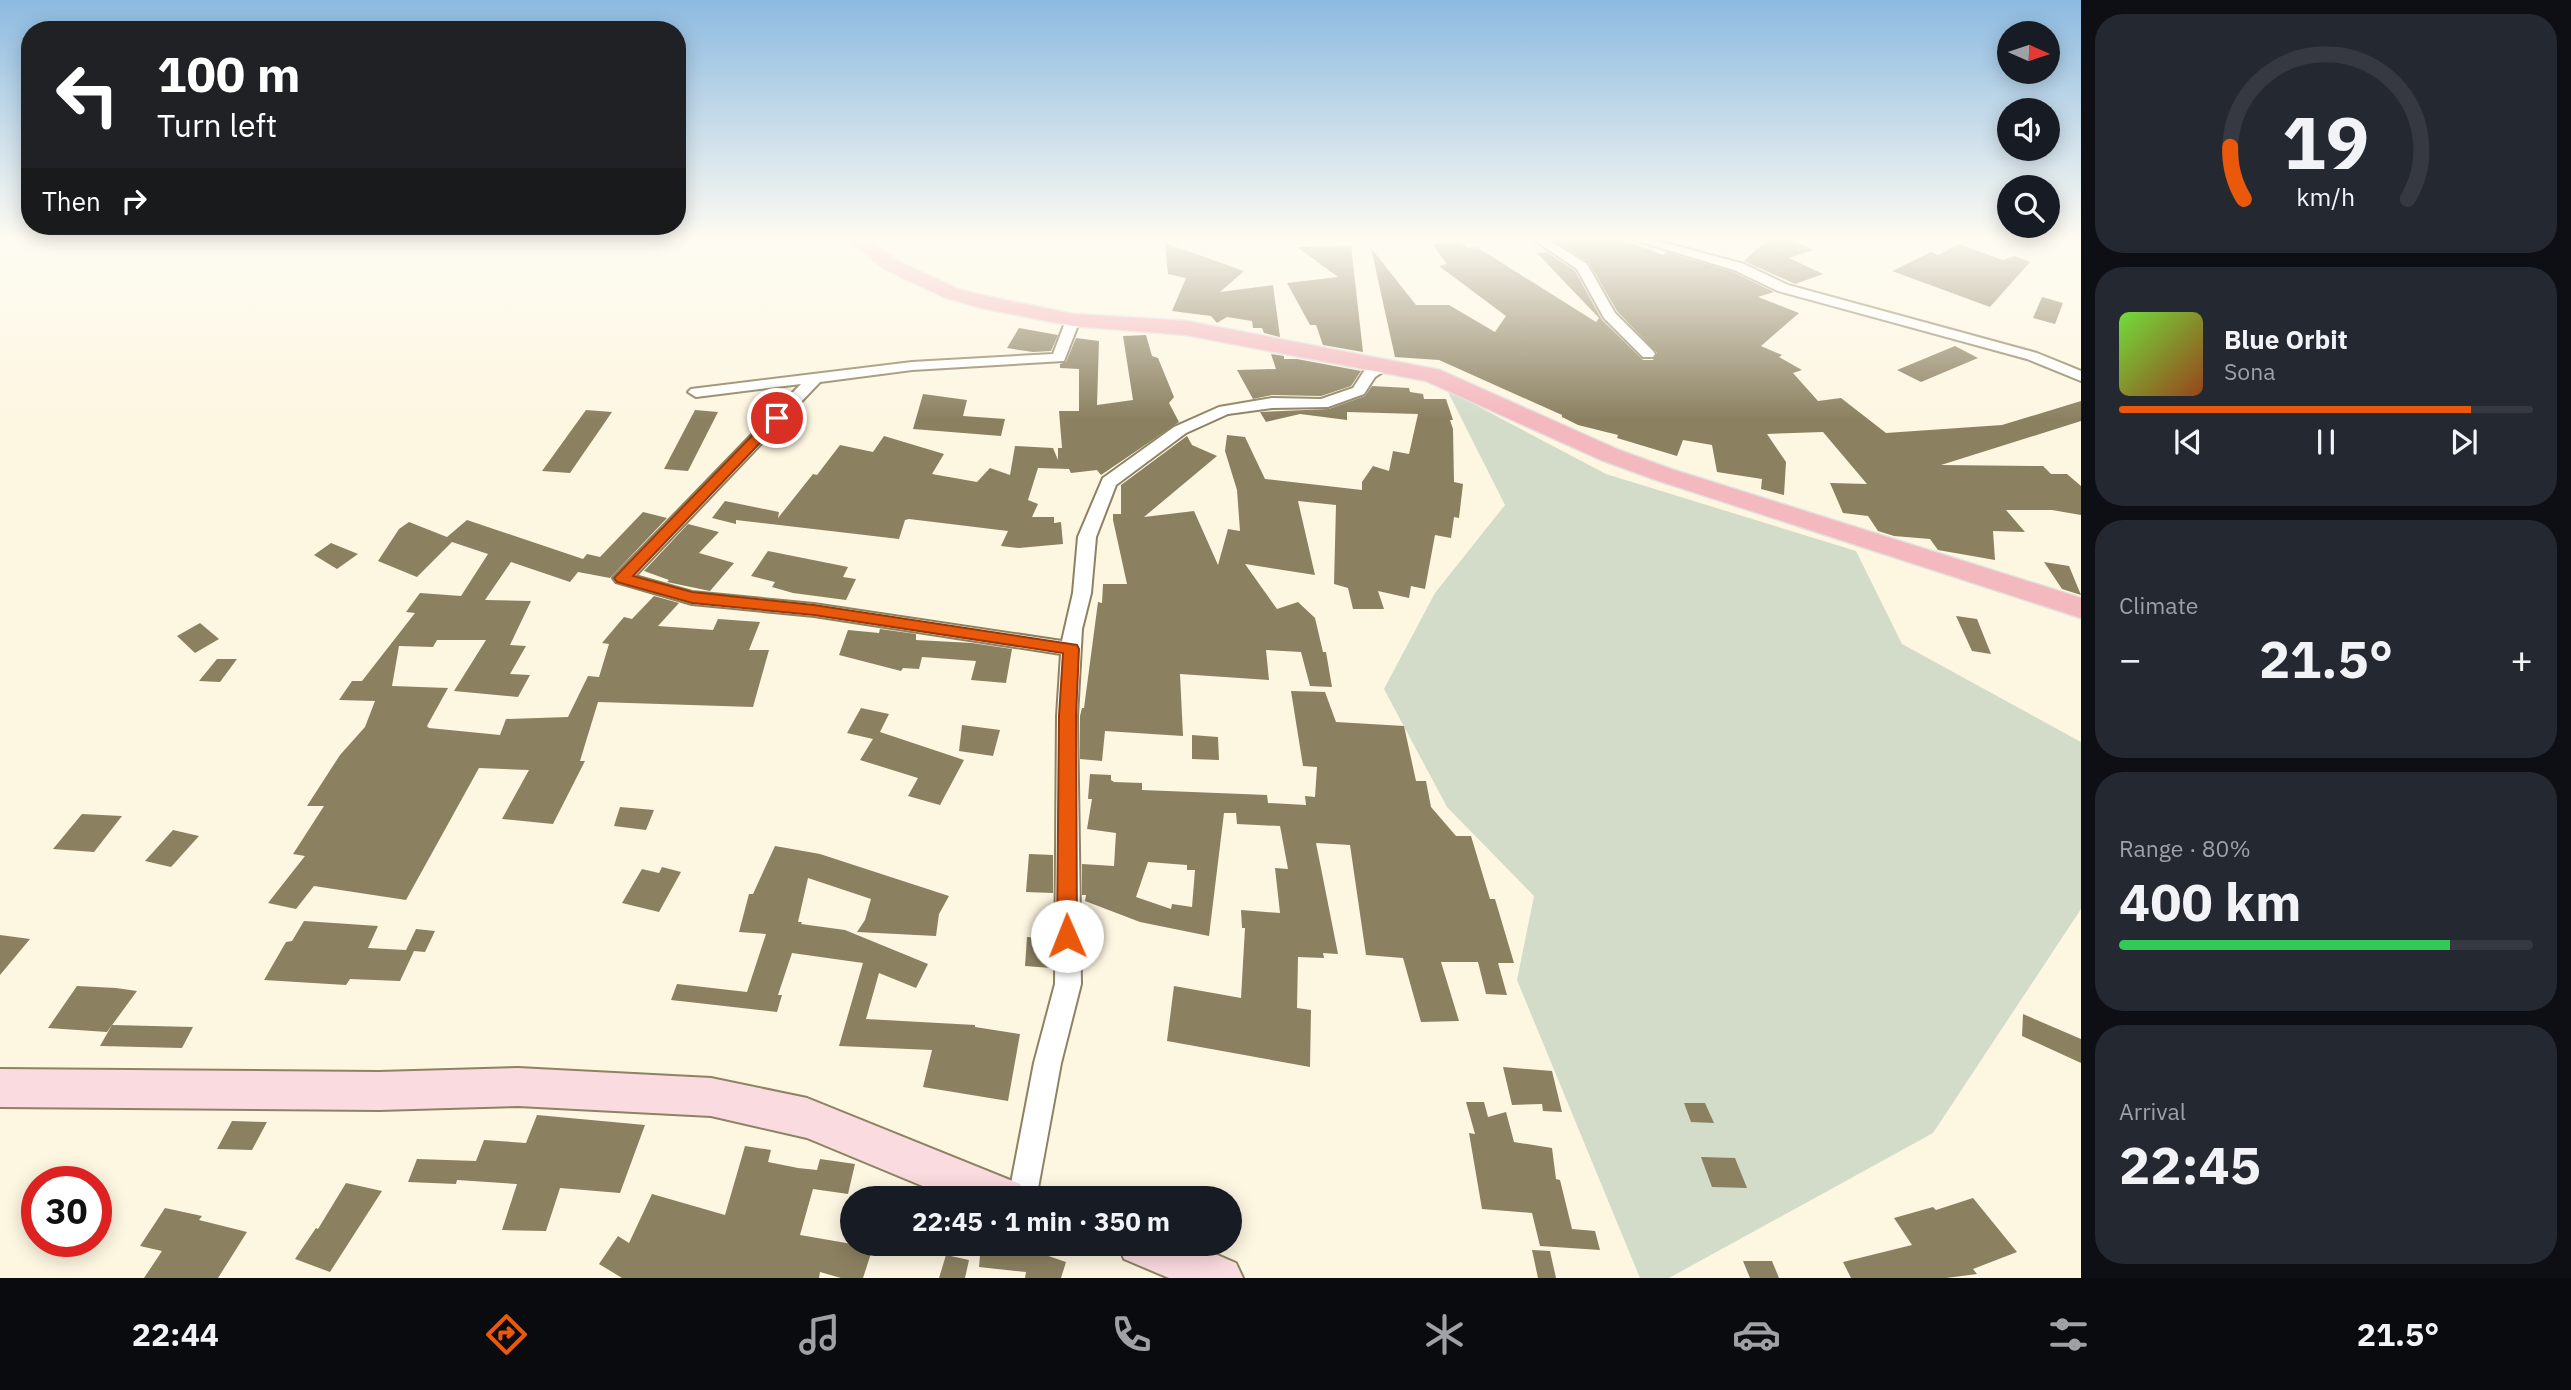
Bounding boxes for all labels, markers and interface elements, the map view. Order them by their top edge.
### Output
north arrow [1997,21,2060,84]
map controls [1997,21,2060,238]
text: 100 m [157,42,301,105]
icon: left [42,49,133,140]
text: 19 [2282,95,2370,190]
button: sound [1997,98,2060,161]
text: Turn left [157,104,277,146]
button: search [1997,175,2060,238]
text: km/h [2297,180,2355,213]
icon: right [115,182,153,220]
text: Then [42,184,101,218]
text: Blue Orbit [2224,322,2348,356]
text: Sona [2224,356,2276,386]
pin [747,388,807,448]
icon: arrive [758,399,796,437]
icon: previous [2169,423,2207,461]
icon: pause [2307,423,2345,461]
icon: next [2445,423,2483,461]
text: Climate [2119,590,2198,620]
text: 21.5° [2259,625,2393,692]
text: − [2119,634,2142,683]
text: + [2510,634,2533,683]
text: Range · 80% [2119,833,2251,863]
text: 400 km [2119,868,2301,935]
position arrow [1030,899,1104,973]
text: Arrival [2119,1096,2186,1126]
text: 22:45 [2119,1131,2261,1198]
speed limit sign: 30 [21,1166,112,1257]
text: 22:45 · 1 min · 350 m [912,1204,1170,1238]
icon: directions [482,1310,531,1359]
icon: music [795,1310,844,1359]
icon: phone [1107,1310,1156,1359]
icon: climate [1420,1310,1469,1359]
icon: car [1732,1310,1781,1359]
icon: filters [2044,1310,2093,1359]
text: 22:44 [132,1313,219,1355]
text: 21.5° [2357,1313,2439,1355]

